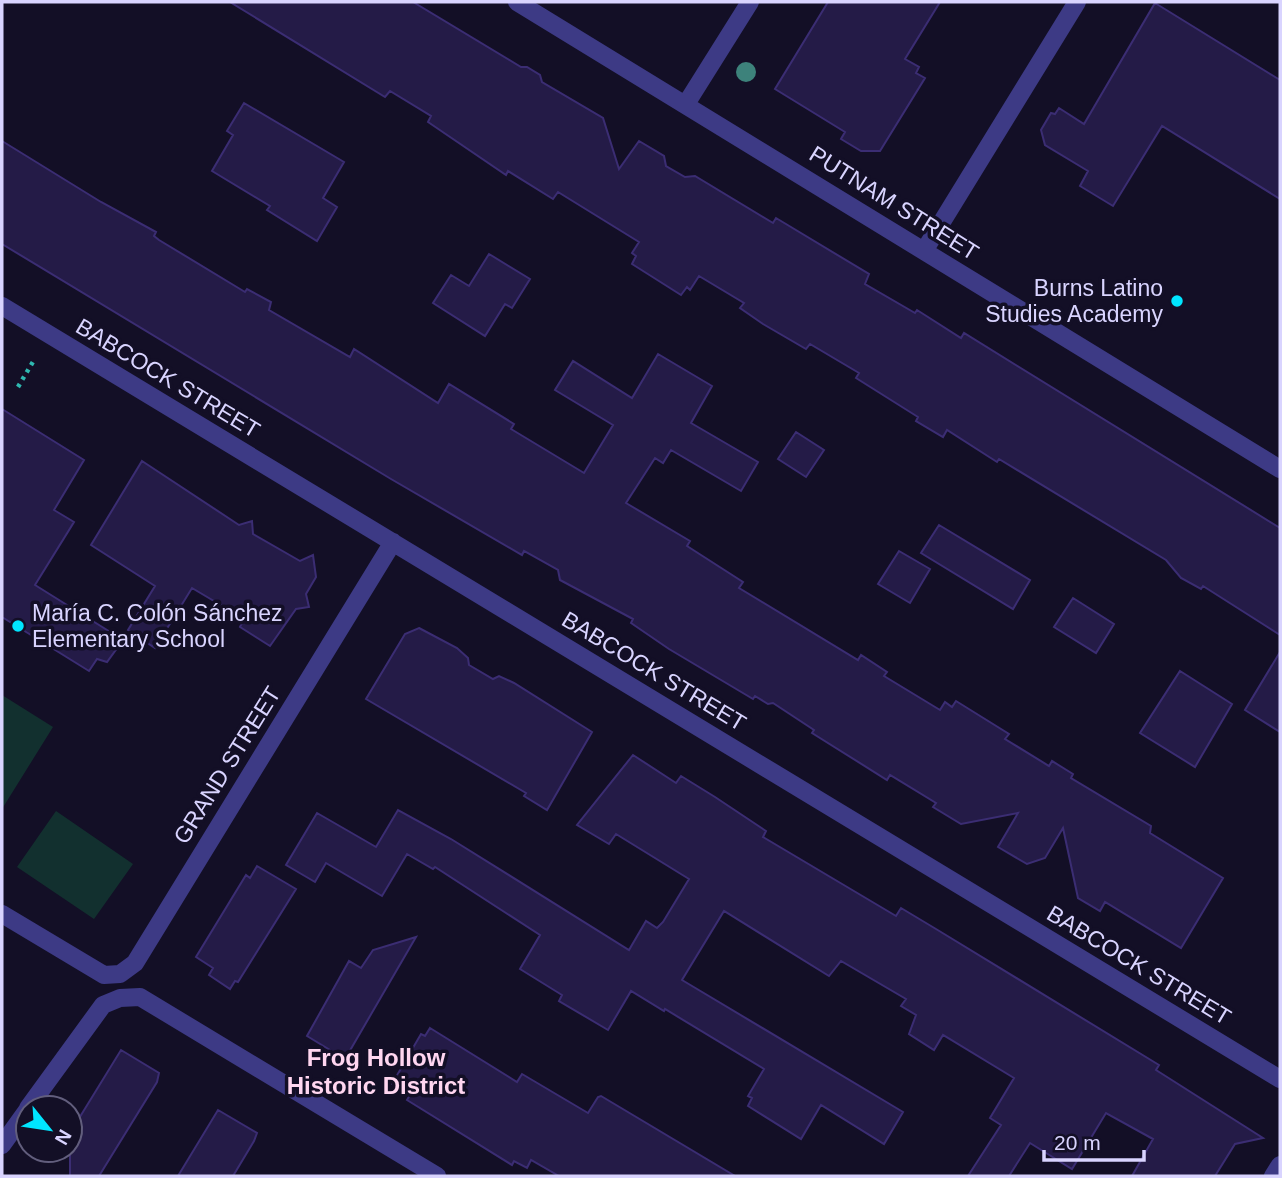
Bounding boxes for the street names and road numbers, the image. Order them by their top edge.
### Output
street label: PUTNAM STREET [805,141,983,265]
street label: BABCOCK STREET [71,313,265,443]
street label: BABCOCK STREET [557,606,751,736]
street label: GRAND STREET [168,682,286,848]
street label: BABCOCK STREET [1042,900,1236,1030]

